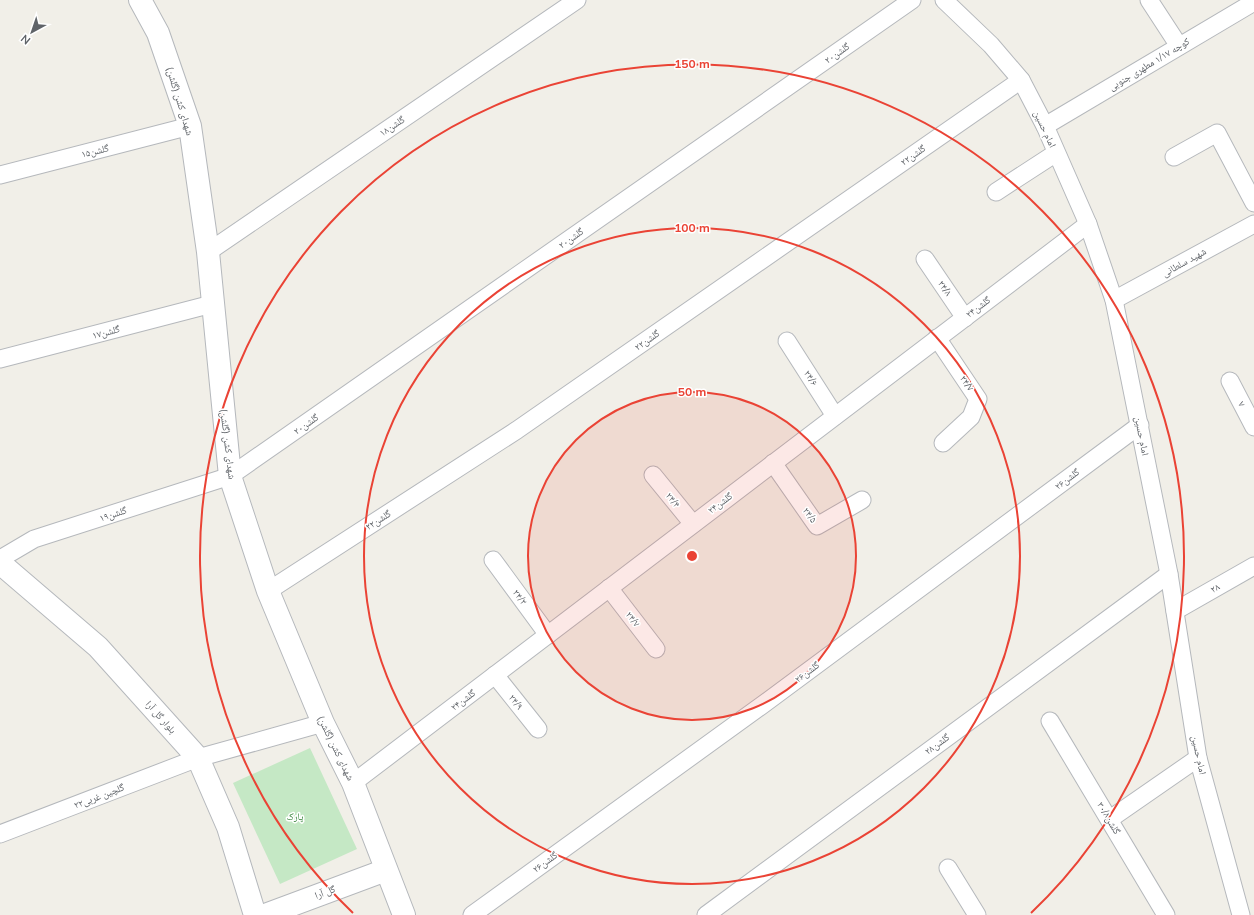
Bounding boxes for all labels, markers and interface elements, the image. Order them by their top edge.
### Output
north arrow [12,12,52,52]
text: N [18,32,33,48]
street label: کوچه ۱/۱۷ مطهری جنوبی [1106,35,1192,93]
street label: گلشن۲۰ [822,39,853,66]
text: 150 m [674,56,710,71]
street label: شهدای کشن (گلشن) [163,65,197,137]
street label: امام حسین [1030,108,1059,150]
street label: گلشن۱۸ [377,112,408,139]
street label: گلشن۱۵ [80,141,111,161]
street label: گلشن۲۲ [898,141,929,168]
text: 100 m [674,220,710,235]
street label: گلشن۲۰ [556,224,587,251]
street label: شهید سلطانی [1160,244,1209,280]
street label: ۲۴/۸ [935,278,955,299]
street label: گلشن۲۴ [963,293,994,321]
street label: گلشن۱۷ [91,322,122,342]
street label: گلشن۲۲ [632,326,663,353]
street label: ۲۴/۶ [801,368,821,389]
street label: ۲۴/۷ [957,373,977,394]
text: 50 m [678,384,706,399]
street label: ۷ [1235,399,1249,409]
street label: شهدای کشن (گلشن) [217,408,239,480]
street label: گلشن۲۰ [291,410,322,437]
street label: امام حسین [1131,415,1152,457]
street label: گلشن۲۶ [1052,465,1083,493]
street label: گلشن۲۴ [705,489,736,517]
street label: ۲۴/۴ [663,490,683,511]
street label: گلشن۱۹ [98,503,129,525]
street label: ۲۴/۵ [800,505,820,526]
street label: گلشن۲۲ [363,507,394,533]
centre of rings [685,549,699,563]
street label: ۲۸ [1208,580,1223,596]
street label: ۲۴/۲ [510,587,530,608]
street label: ۲۴/۷ [623,609,643,630]
street label: گلشن۲۶ [792,658,823,686]
street label: گلشن۲۴ [448,686,479,714]
street label: ۲۴/۹ [506,692,527,713]
street label: بلوار گل آرا [143,698,179,736]
street label: شهدای کشن (گلشن) [315,713,358,783]
street label: گلشن۲۸ [922,730,953,758]
street label: امام حسین [1188,734,1209,776]
street label: گلچین غربی۲۲ [72,780,127,812]
street label: گلشن۳۰/۸ [1094,799,1124,837]
park label: پارک [286,810,304,823]
street label: گلشن۲۶ [530,848,561,876]
street label: گل آرا [313,882,338,902]

